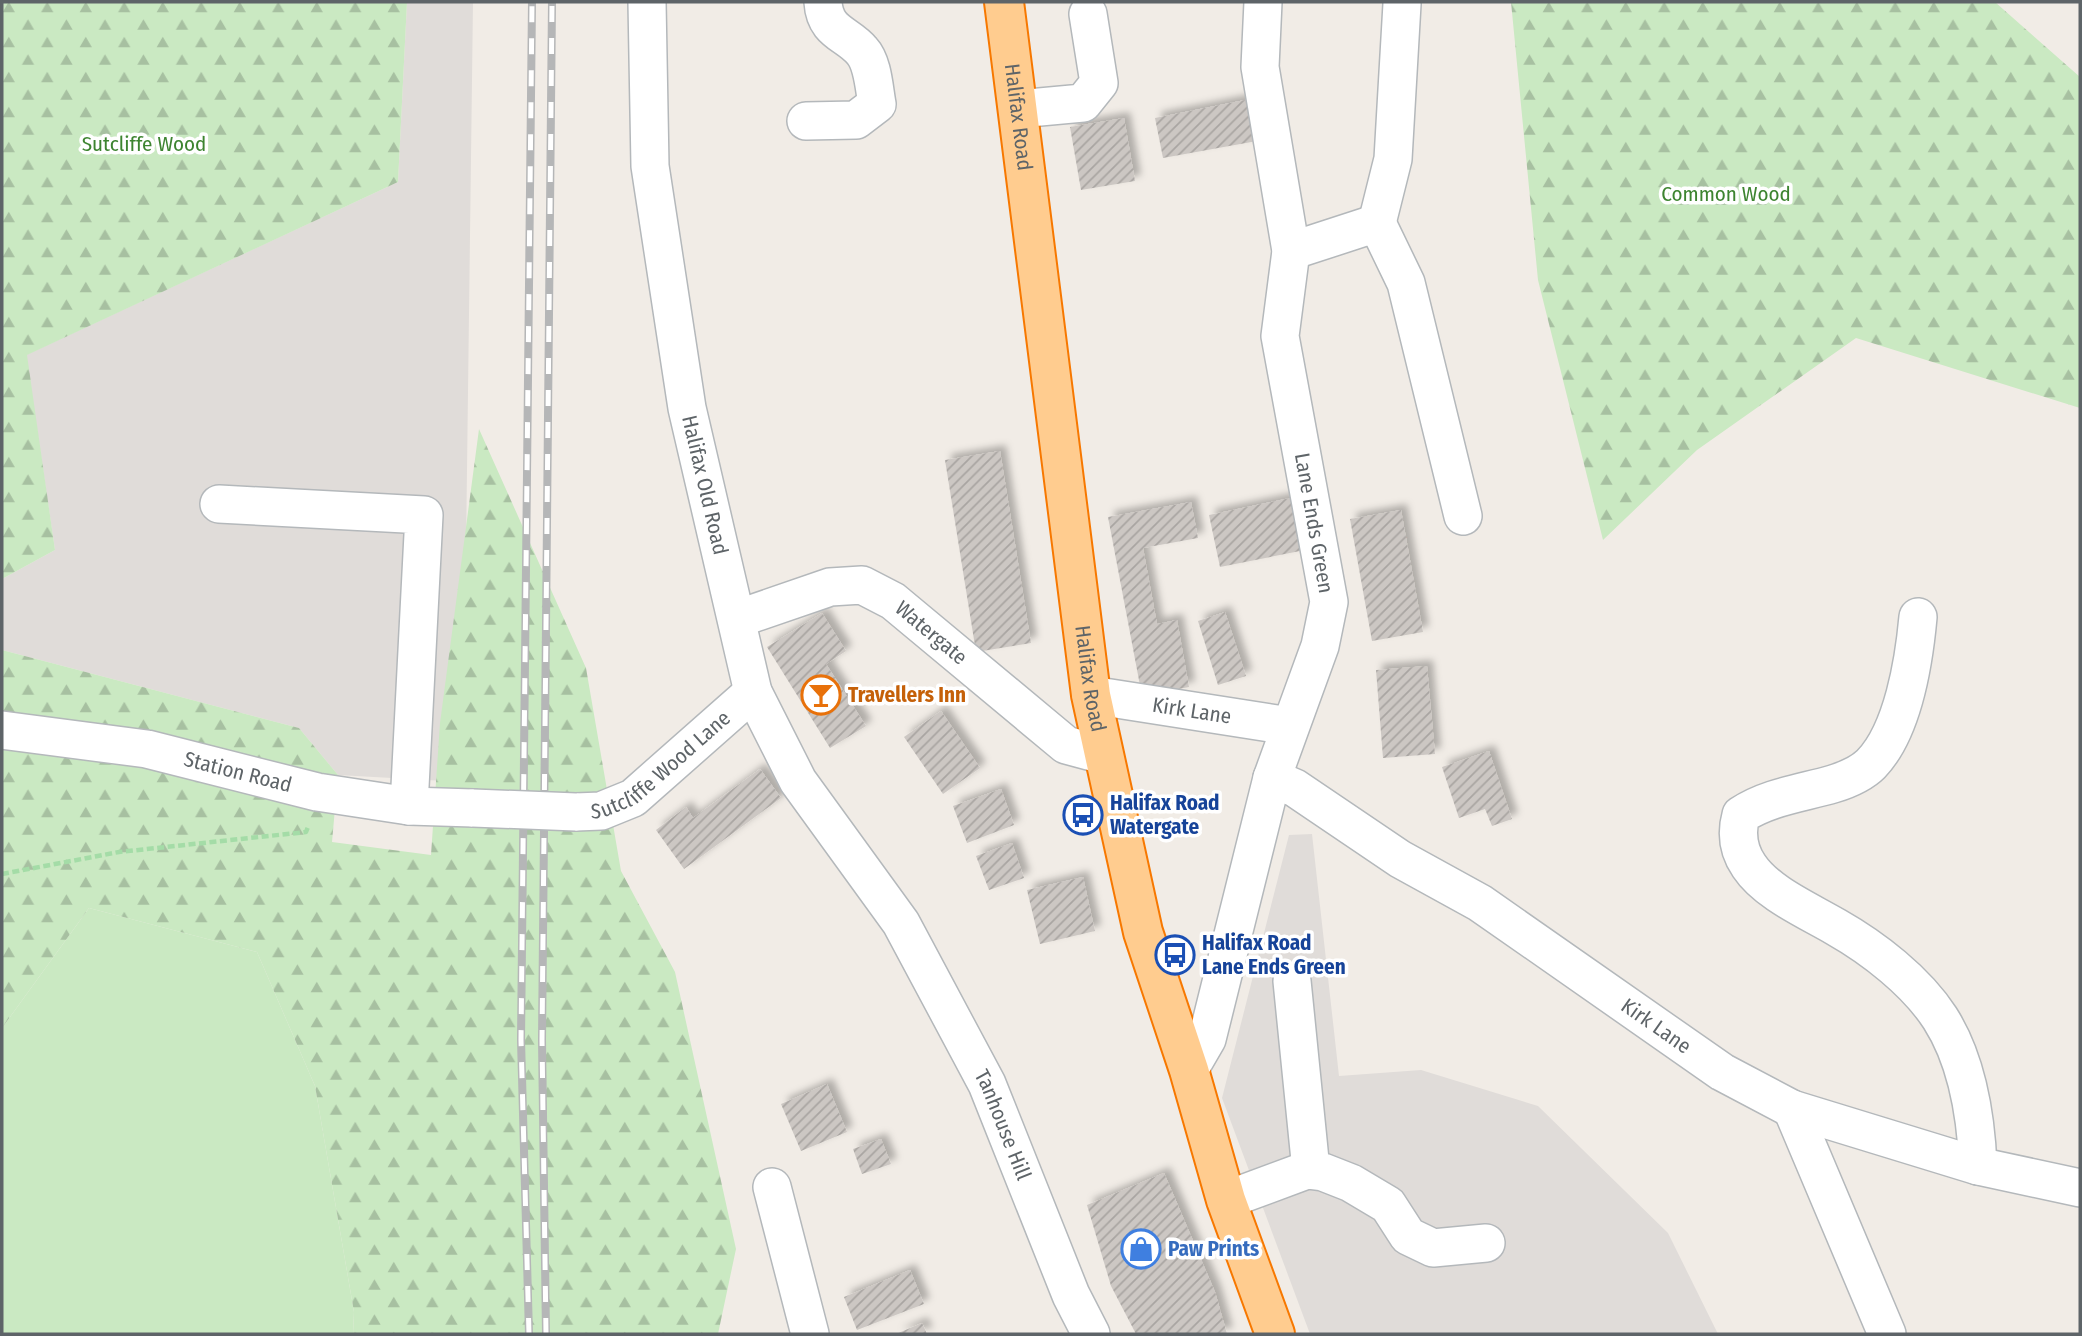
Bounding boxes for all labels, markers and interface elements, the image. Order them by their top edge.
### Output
street label: Halifax Road [999,62,1038,172]
park label: Sutcliffe Wood [82,131,206,157]
park label: Common Wood [1661,181,1791,207]
street label: Halifax Old Road [676,413,734,557]
street label: Lane Ends Green [1289,451,1339,595]
street label: Watergate [890,595,973,670]
street label: Halifax Road [1069,624,1112,734]
bar icon: Travellers Inn [800,674,842,716]
place label: Travellers Inn [848,682,966,708]
street label: Kirk Lane [1151,692,1233,730]
street label: Sutcliffe Wood Lane [590,705,736,824]
street label: Station Road [181,746,295,798]
place label: Halifax Road Watergate [1110,790,1220,840]
bus stop icon: Halifax Road Watergate [1062,794,1104,836]
place label: Halifax Road Lane Ends Green [1202,930,1346,980]
bus stop icon: Halifax Road Lane Ends Green [1154,934,1196,976]
street label: Kirk Lane [1616,993,1696,1059]
street label: Tanhouse Hill [969,1065,1037,1184]
shop icon: Paw Prints [1120,1228,1162,1270]
place label: Paw Prints [1168,1236,1259,1262]

